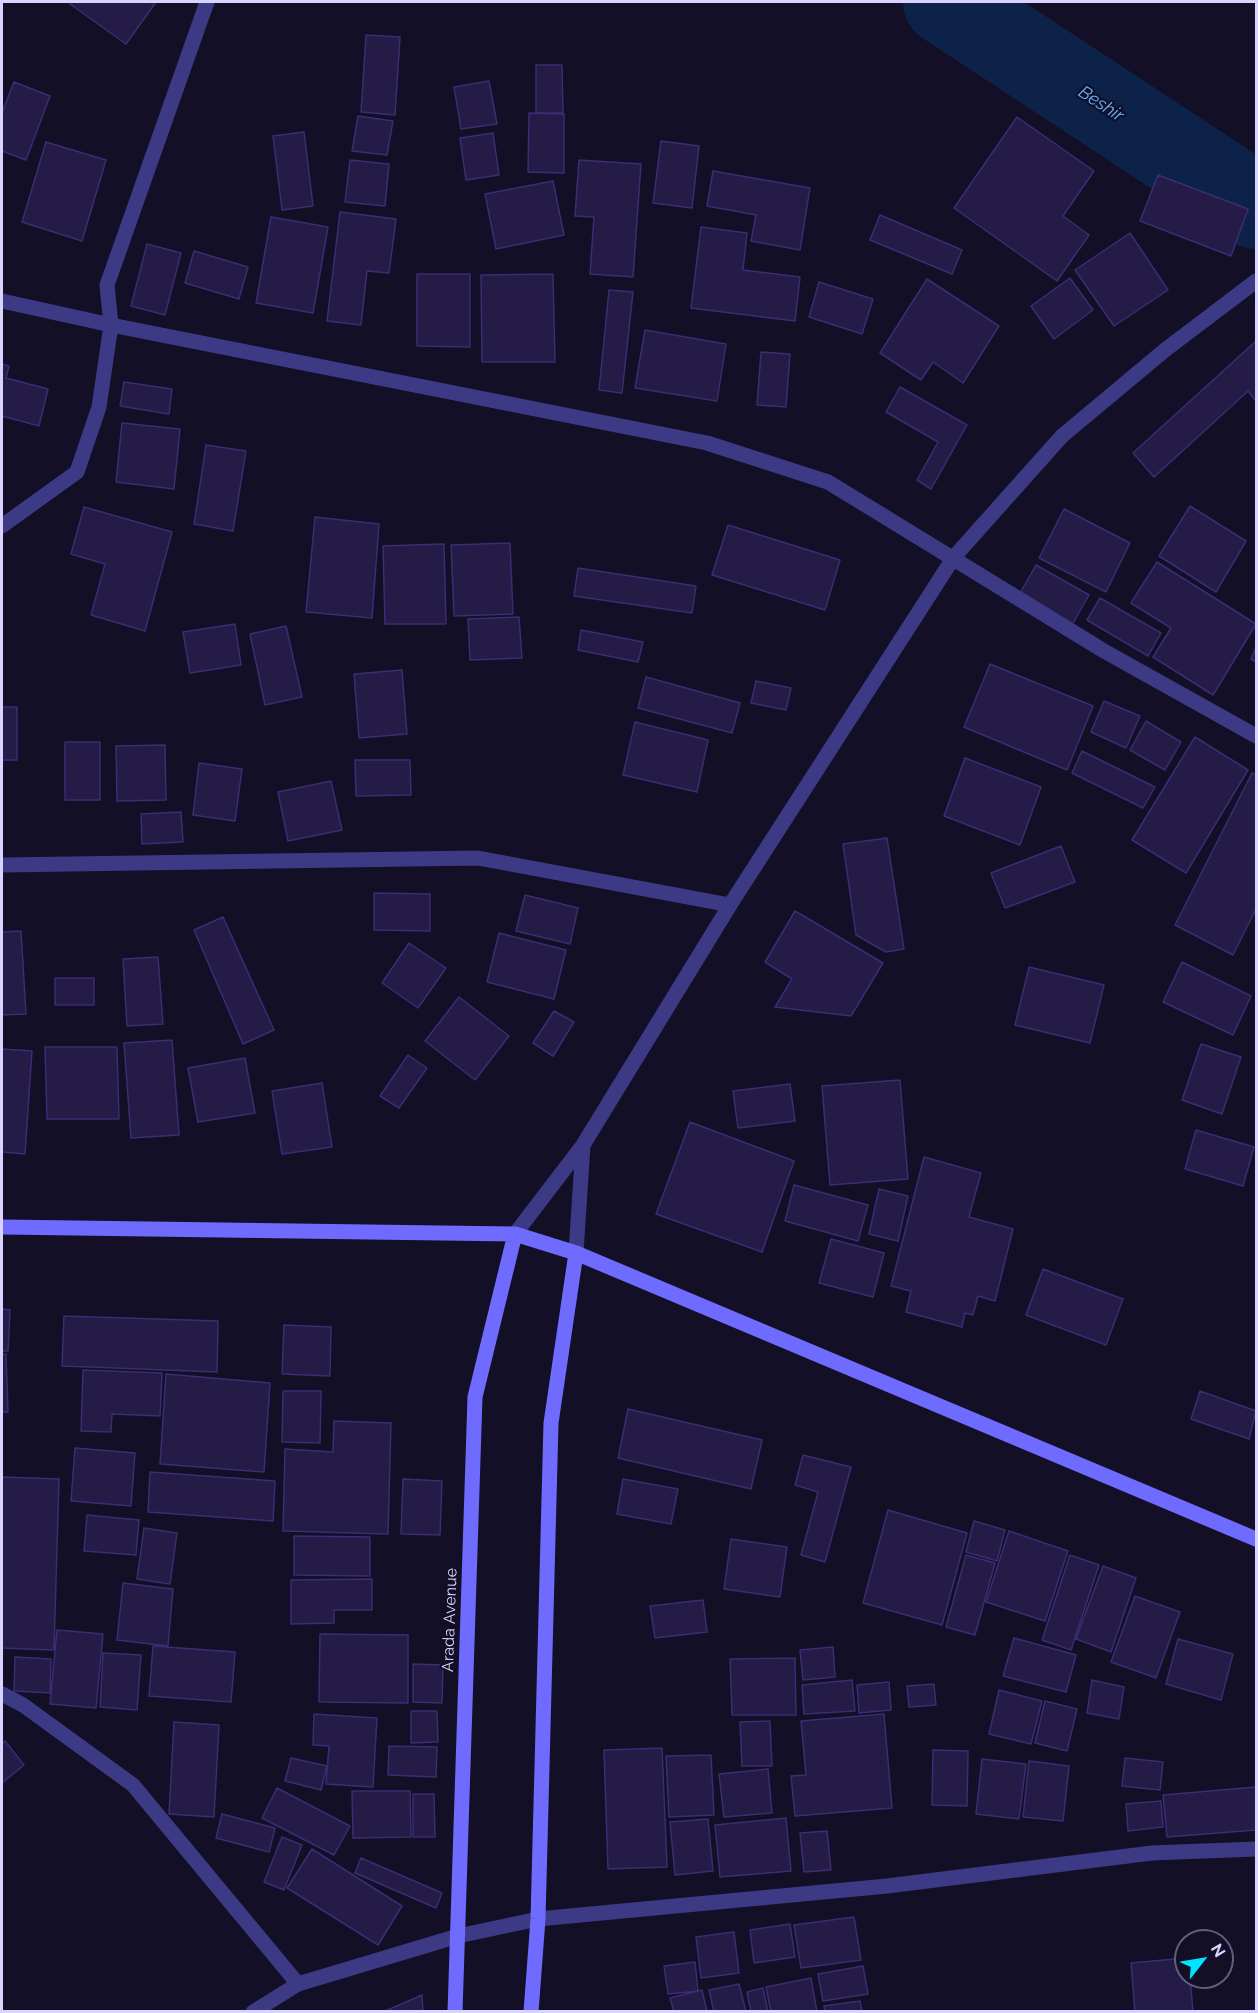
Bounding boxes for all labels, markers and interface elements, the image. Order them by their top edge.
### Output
water label: Beshir [1074,81,1128,127]
street label: Arada Avenue [439,1568,461,1672]
north arrow [1174,1929,1234,1989]
text: N [1207,1940,1229,1961]

